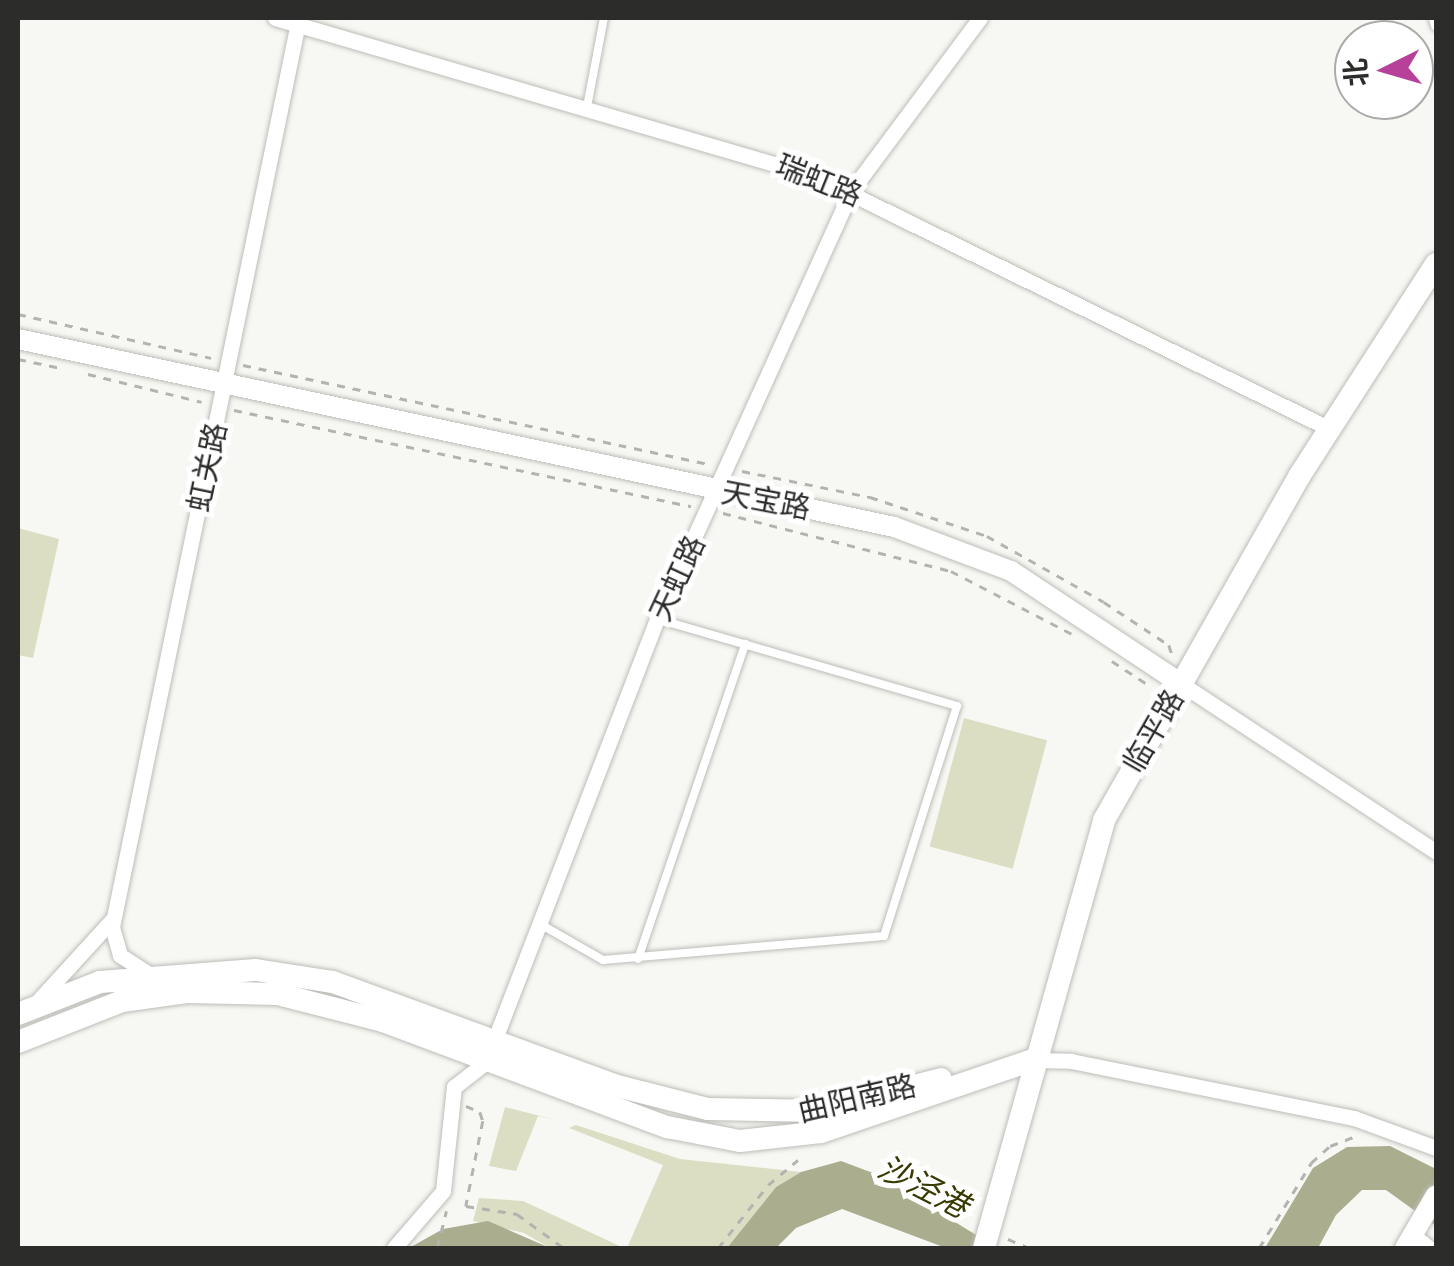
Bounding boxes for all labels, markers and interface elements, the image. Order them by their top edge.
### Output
north arrow [1334,20,1434,120]
text: 北 [1337,57,1375,88]
street label: 瑞虹路 [771,146,867,214]
street label: 虹关路 [180,419,234,515]
street label: 天宝路 [718,474,814,526]
street label: 天虹路 [642,530,712,626]
street label: 临平路 [1115,683,1191,779]
street label: 曲阳南路 [794,1067,920,1129]
water label: 沙泾港 [872,1148,974,1226]

